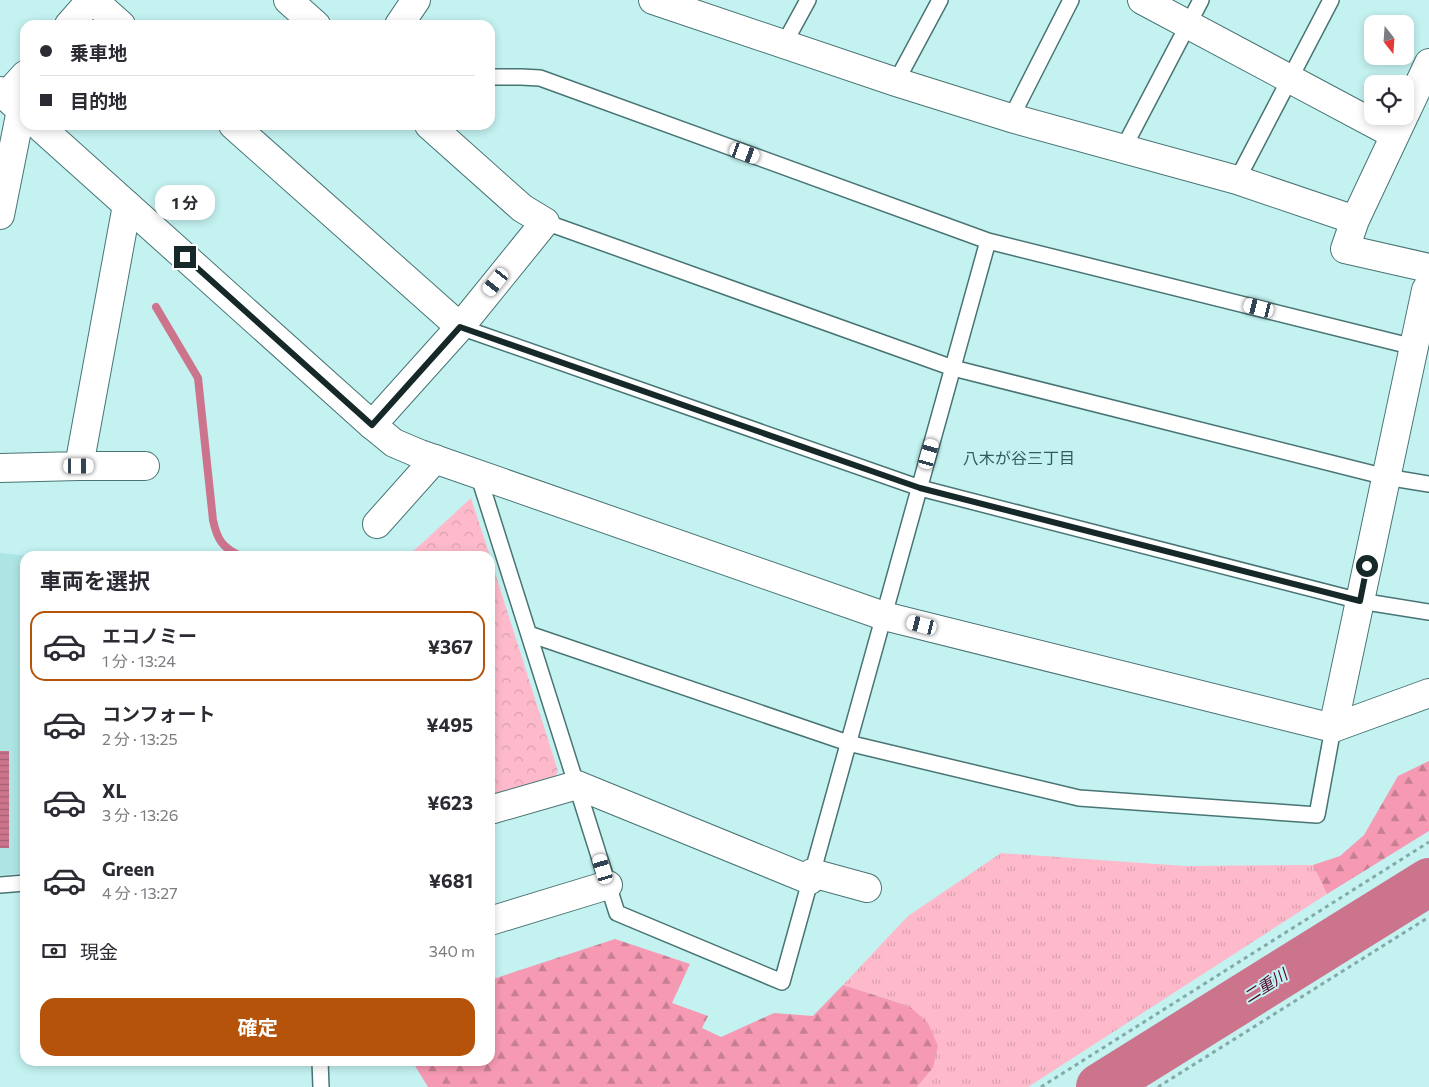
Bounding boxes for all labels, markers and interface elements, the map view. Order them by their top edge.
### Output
north arrow [1364,15,1414,65]
map controls [1364,15,1414,125]
text: 乗車地 [70,41,127,64]
button: locate [1364,75,1414,125]
text: 目的地 [70,89,127,112]
car [728,141,761,165]
callout: 1 分 [155,184,215,220]
text: 1 分 [172,193,198,212]
route end [174,246,196,268]
car [480,266,511,298]
car [1242,297,1275,319]
car [917,438,940,470]
district label: 八木が谷三丁目 [963,448,1075,467]
car [64,459,94,474]
route start [1356,555,1378,577]
text: 車両を選択 [40,567,150,594]
car [905,614,938,636]
icon: car [42,624,87,669]
text: エコノミー [102,624,197,647]
text: ¥367 [428,635,473,658]
text: 1 分 · 13:24 [102,651,176,670]
icon: car [42,702,87,747]
text: コンフォート [102,702,215,725]
text: ¥495 [426,713,473,736]
text: 2 分 · 13:25 [102,729,178,748]
text: XL [102,779,127,802]
icon: car [42,780,87,825]
text: ¥623 [427,791,473,814]
text: 3 分 · 13:26 [102,805,178,824]
car [591,852,614,886]
text: Green [102,857,154,880]
icon: car [42,858,87,903]
text: ¥681 [429,869,473,892]
text: 4 分 · 13:27 [102,883,178,902]
icon: cash [40,937,68,965]
text: 現金 [80,940,118,963]
text: 340 m [429,941,475,960]
water label: 二重川 [1240,963,1292,1006]
button: 確定 [40,998,475,1056]

